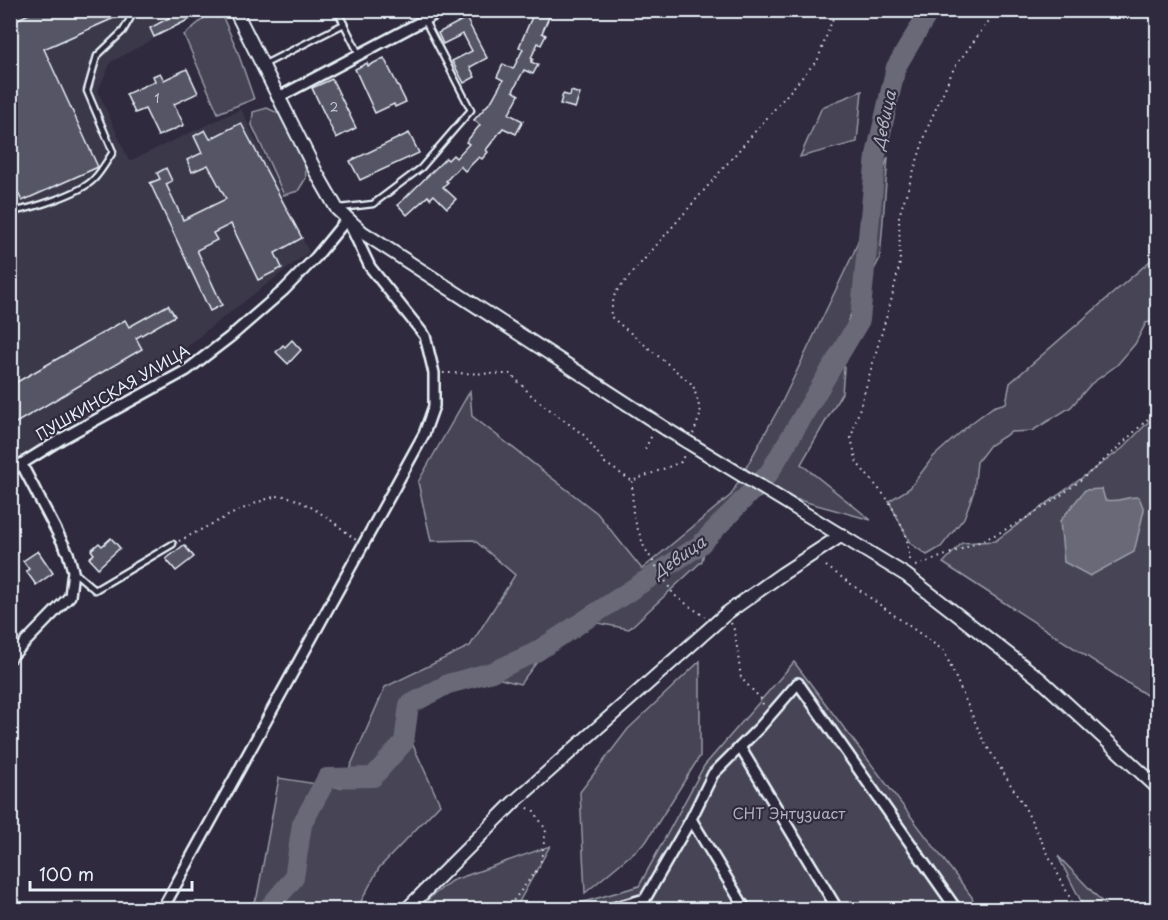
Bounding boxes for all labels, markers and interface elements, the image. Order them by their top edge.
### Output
water label: Девица [865,87,901,153]
house number: 1 [154,89,160,107]
house number: 2 [330,98,338,116]
street label: ПУШКИНСКАЯ УЛИЦА [31,338,194,445]
water label: Девица [645,529,711,584]
park label: СНТ Энтузиаст [733,801,846,824]
scale bar [30,854,192,892]
text: 100 m [39,860,94,887]

